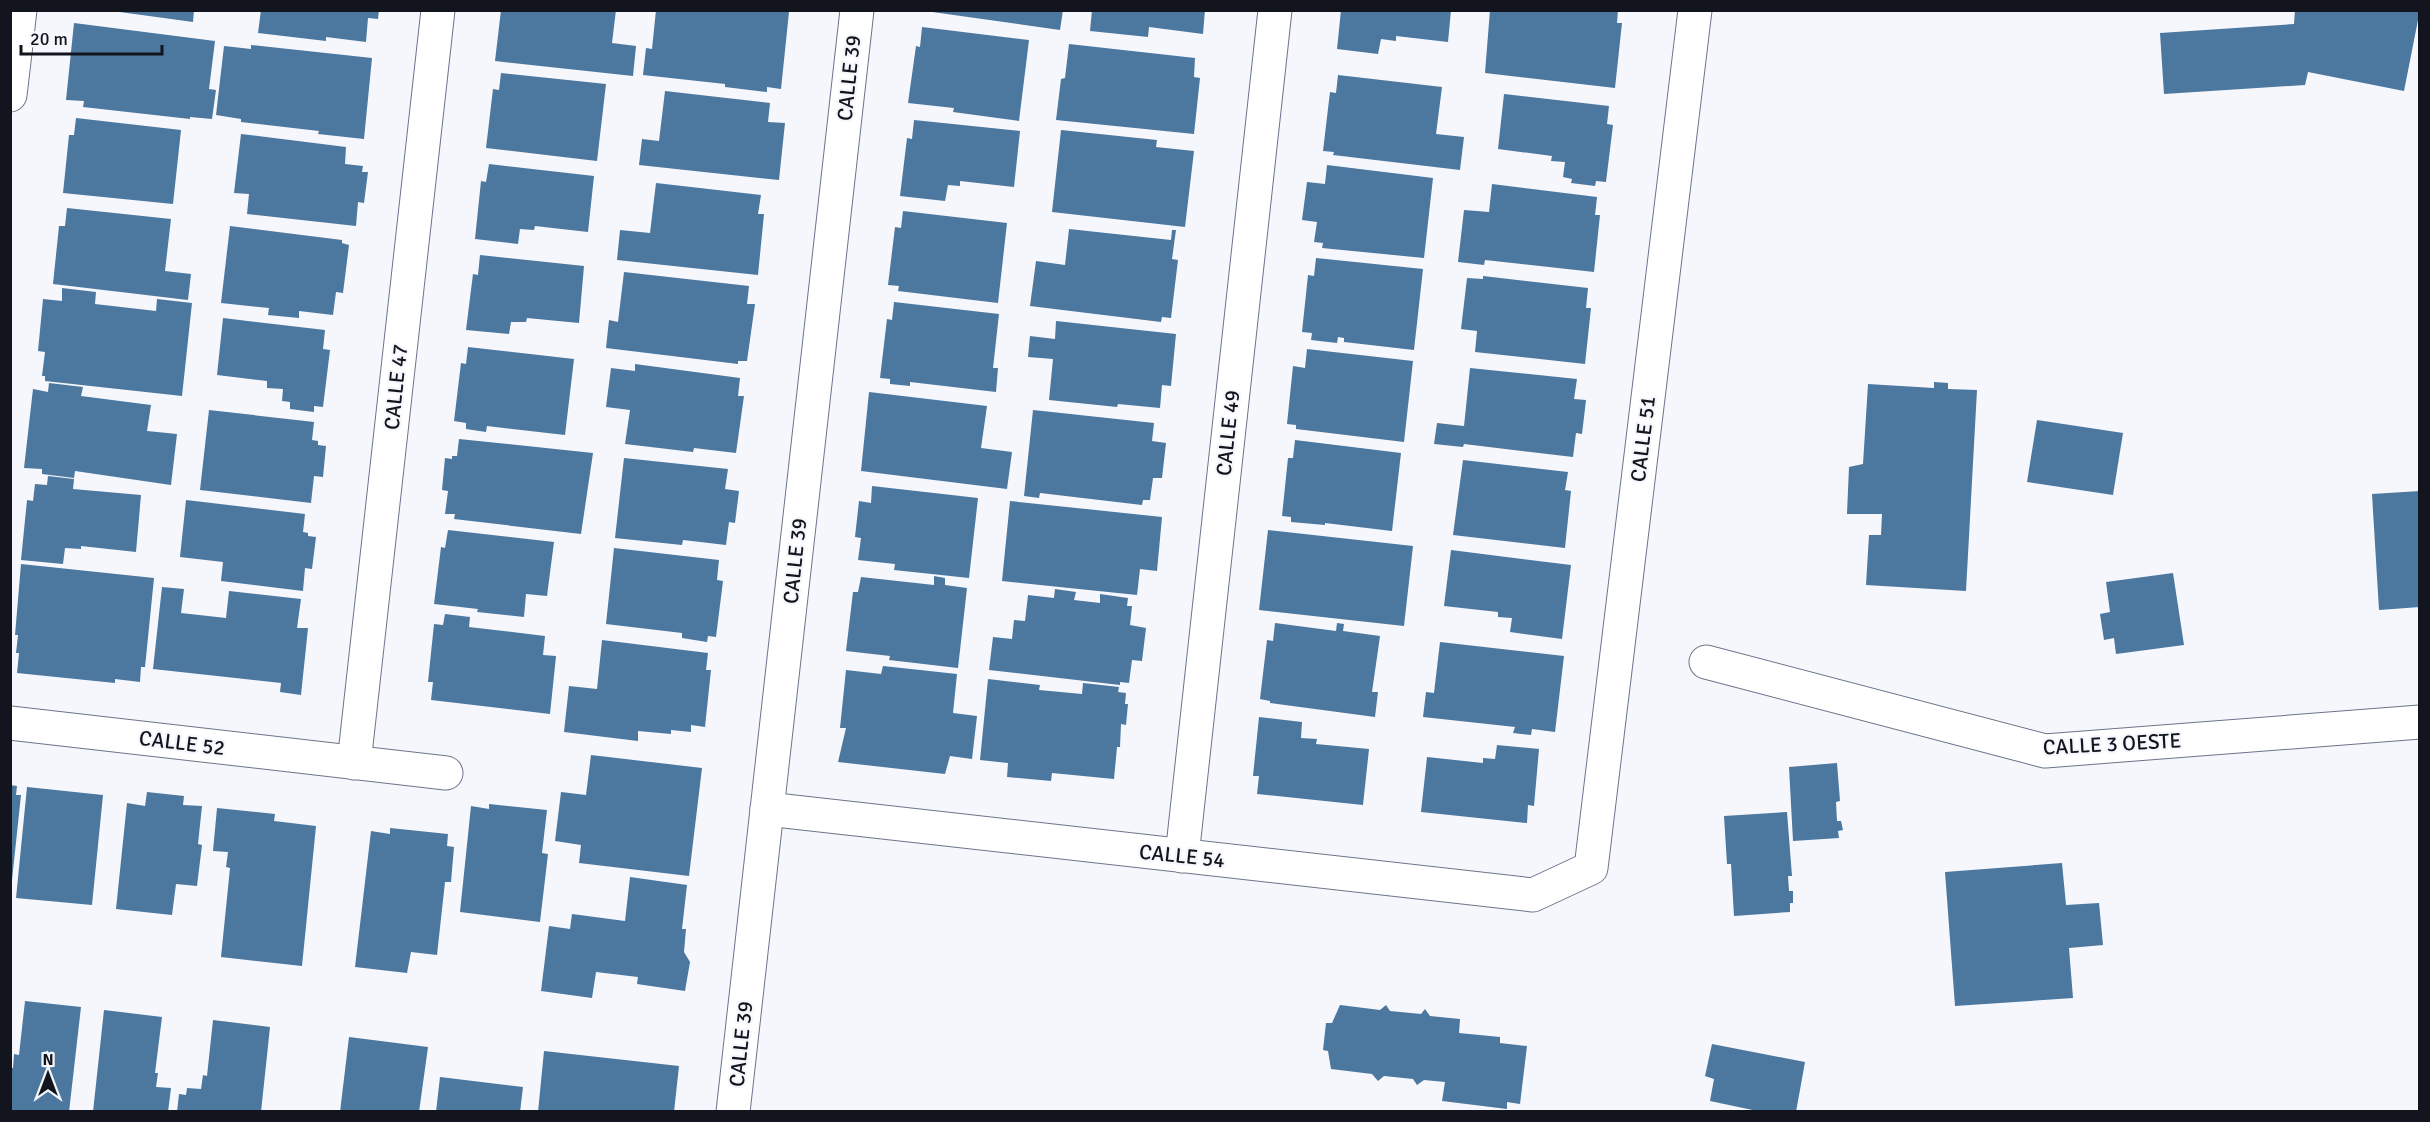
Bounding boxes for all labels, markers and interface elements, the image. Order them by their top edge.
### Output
scale bar [21,18,162,56]
text: 20 m [30,28,68,50]
street label: CALLE 39 [832,34,866,122]
street label: CALLE 47 [379,343,413,431]
street label: CALLE 49 [1211,389,1245,477]
street label: CALLE 51 [1625,395,1661,483]
street label: CALLE 39 [778,517,812,605]
street label: CALLE 52 [138,725,226,761]
street label: CALLE 3 OESTE [2042,727,2182,761]
street label: CALLE 54 [1138,839,1226,873]
street label: CALLE 39 [724,1000,758,1088]
north arrow [18,1044,78,1104]
text: N [42,1050,54,1070]

